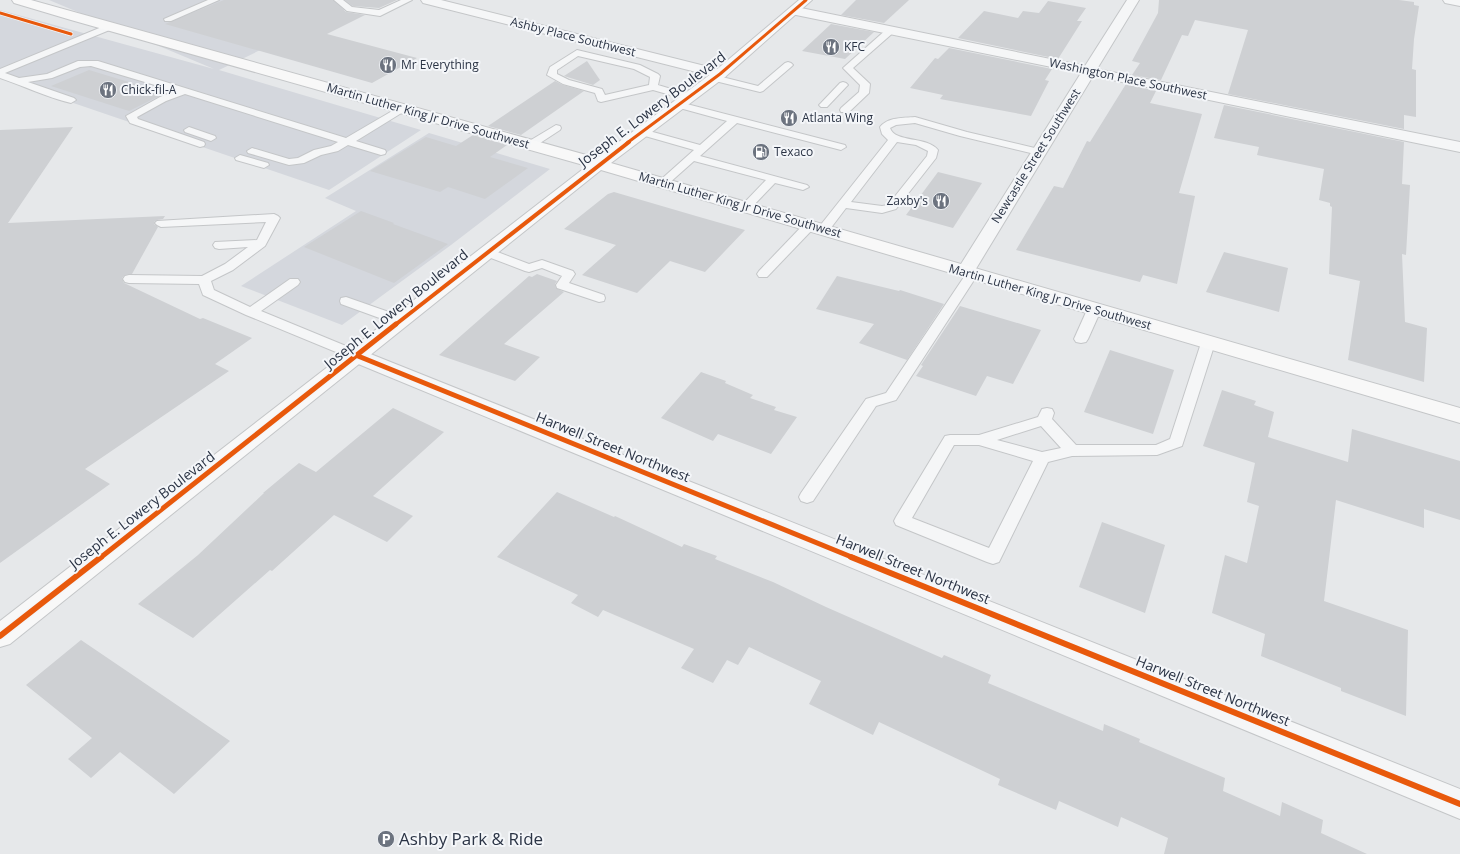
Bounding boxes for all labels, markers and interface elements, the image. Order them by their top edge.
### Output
street label: Ashby Place Southwest [509,13,638,60]
restaurant icon: KFC [821,37,841,57]
place label: KFC [844,38,866,55]
street label: Joseph E. Lowery Boulevard [573,47,729,172]
street label: Washington Place Southwest [1048,53,1209,104]
restaurant icon: Mr Everything [378,55,398,75]
place label: Mr Everything [401,56,479,73]
street label: Martin Luther King Jr Drive Southwest [325,78,531,153]
restaurant icon: Chick-fil-A [98,80,118,100]
place label: Chick-fil-A [121,81,177,98]
street label: Newcastle Street Southwest [987,85,1084,226]
restaurant icon: Atlanta Wing [779,108,799,128]
place label: Atlanta Wing [802,109,873,126]
fuel station icon: Texaco [751,142,771,162]
place label: Texaco [774,143,813,160]
street label: Martin Luther King Jr Drive Southwest [637,167,843,242]
restaurant icon: Zaxby's [931,191,951,211]
place label: Zaxby's [886,192,928,209]
street label: Joseph E. Lowery Boulevard [318,245,472,374]
street label: Martin Luther King Jr Drive Southwest [947,259,1153,334]
street label: Harwell Street Northwest [533,407,693,486]
street label: Joseph E. Lowery Boulevard [63,447,218,574]
street label: Harwell Street Northwest [833,529,993,608]
street label: Harwell Street Northwest [1133,651,1293,730]
place label: Ashby Park & Ride [399,827,543,850]
parking icon: Ashby Park & Ride [376,829,396,849]

